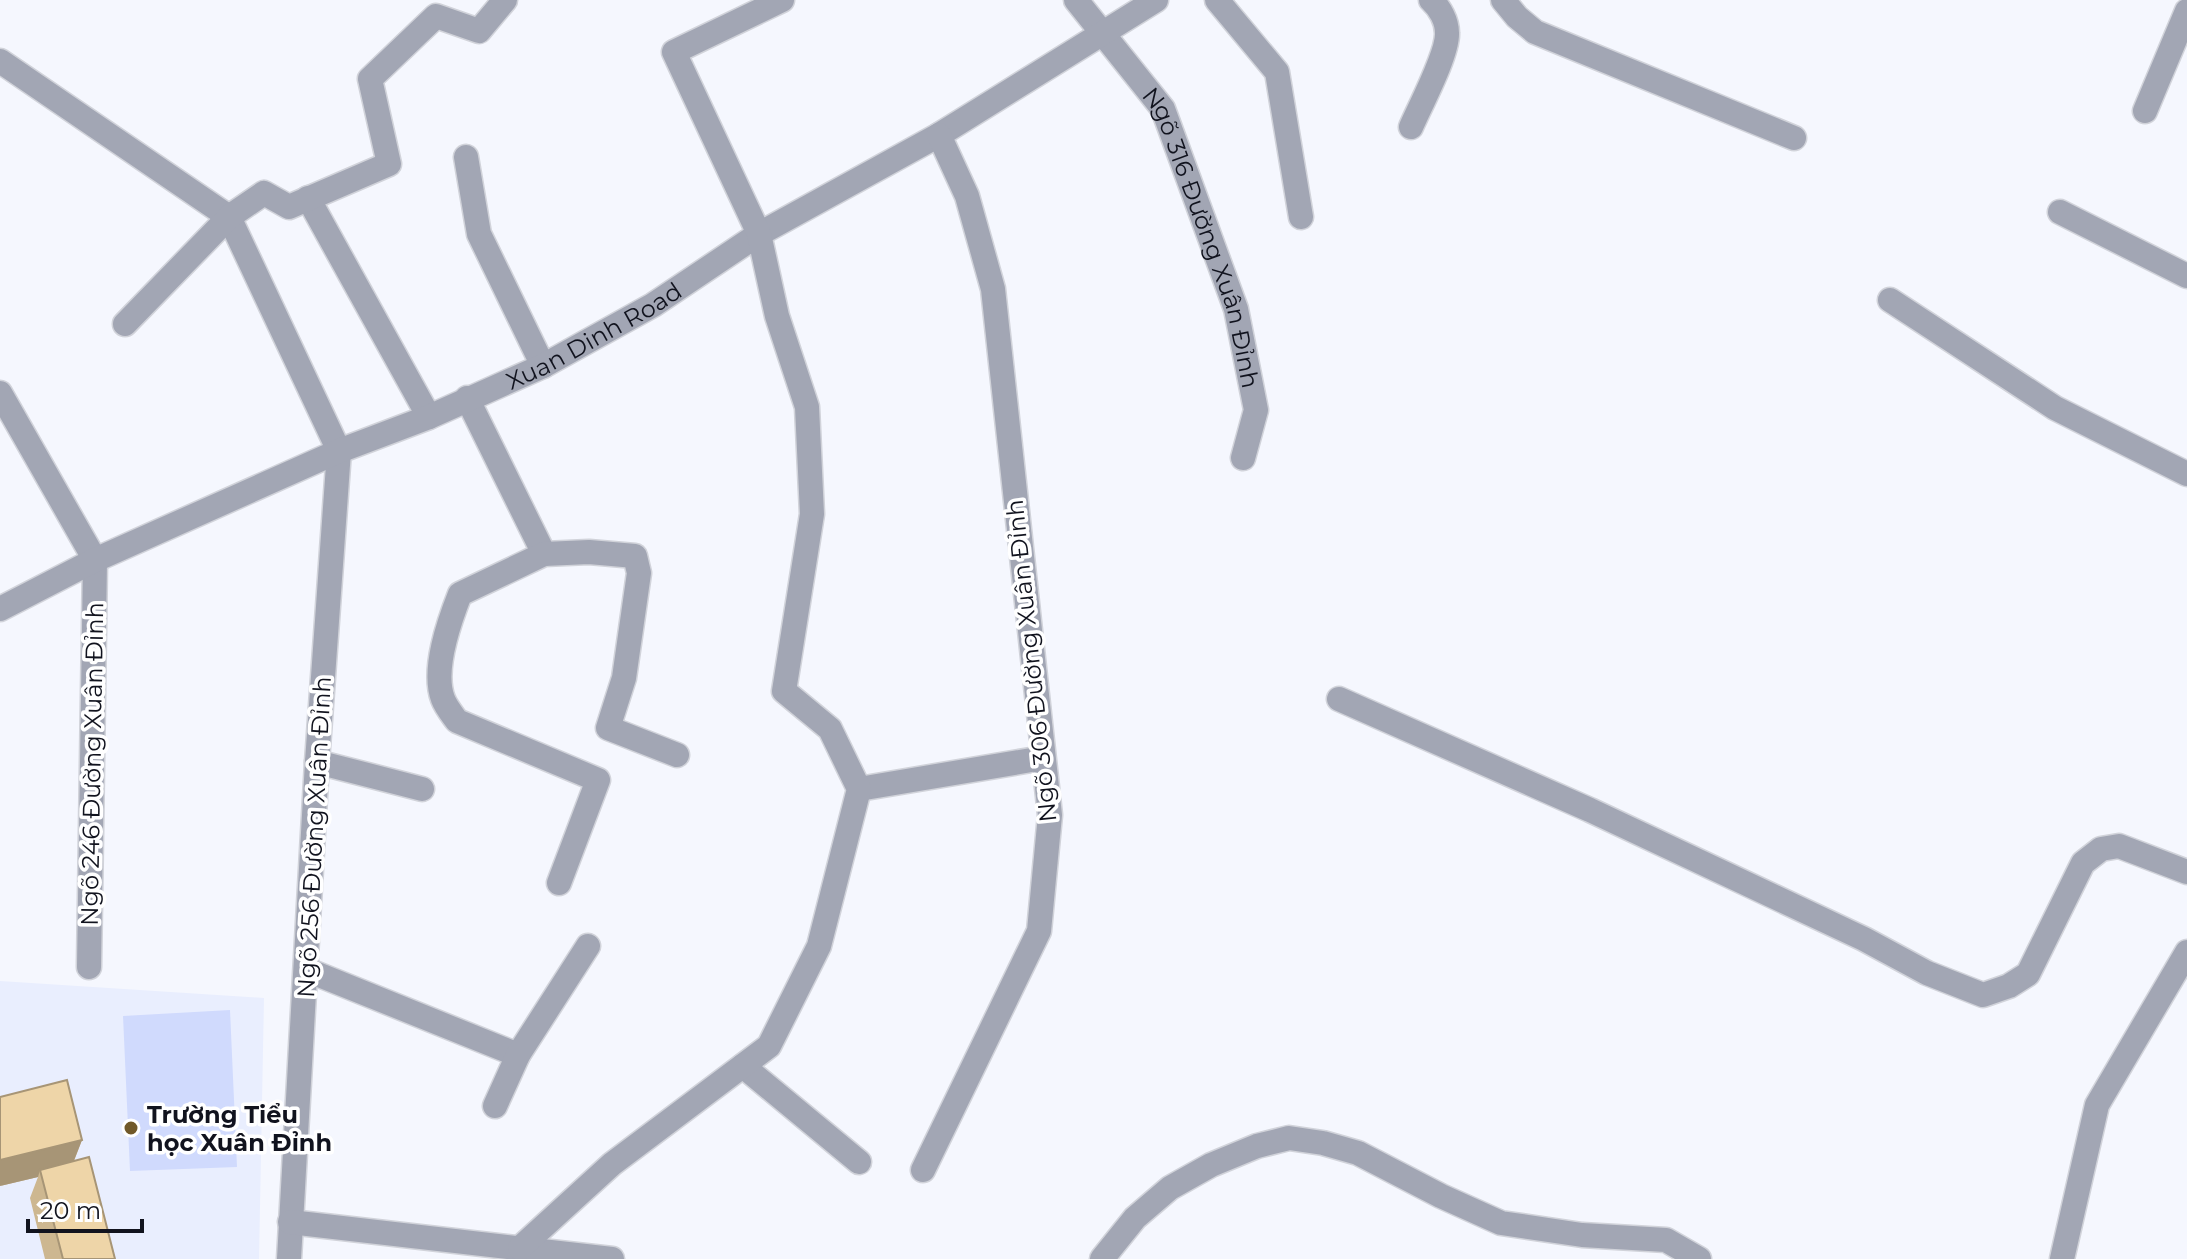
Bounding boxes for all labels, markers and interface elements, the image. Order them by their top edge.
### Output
street label: Ngõ 316 Đường Xuân Đỉnh [1137,81,1266,390]
street label: Xuan Dinh Road [501,276,687,395]
street label: Ngõ 306 Đường Xuân Đỉnh [1000,498,1062,824]
street label: Ngõ 246 Đường Xuân Đỉnh [75,602,109,926]
street label: Ngõ 256 Đường Xuân Đỉnh [291,676,337,998]
place label: Trường Tiểu học Xuân Đỉnh [147,1100,332,1157]
marker: Trường Tiểu học Xuân Đỉnh [122,1119,140,1137]
scale bar [28,1183,142,1233]
text: 20 m [40,1196,101,1225]

